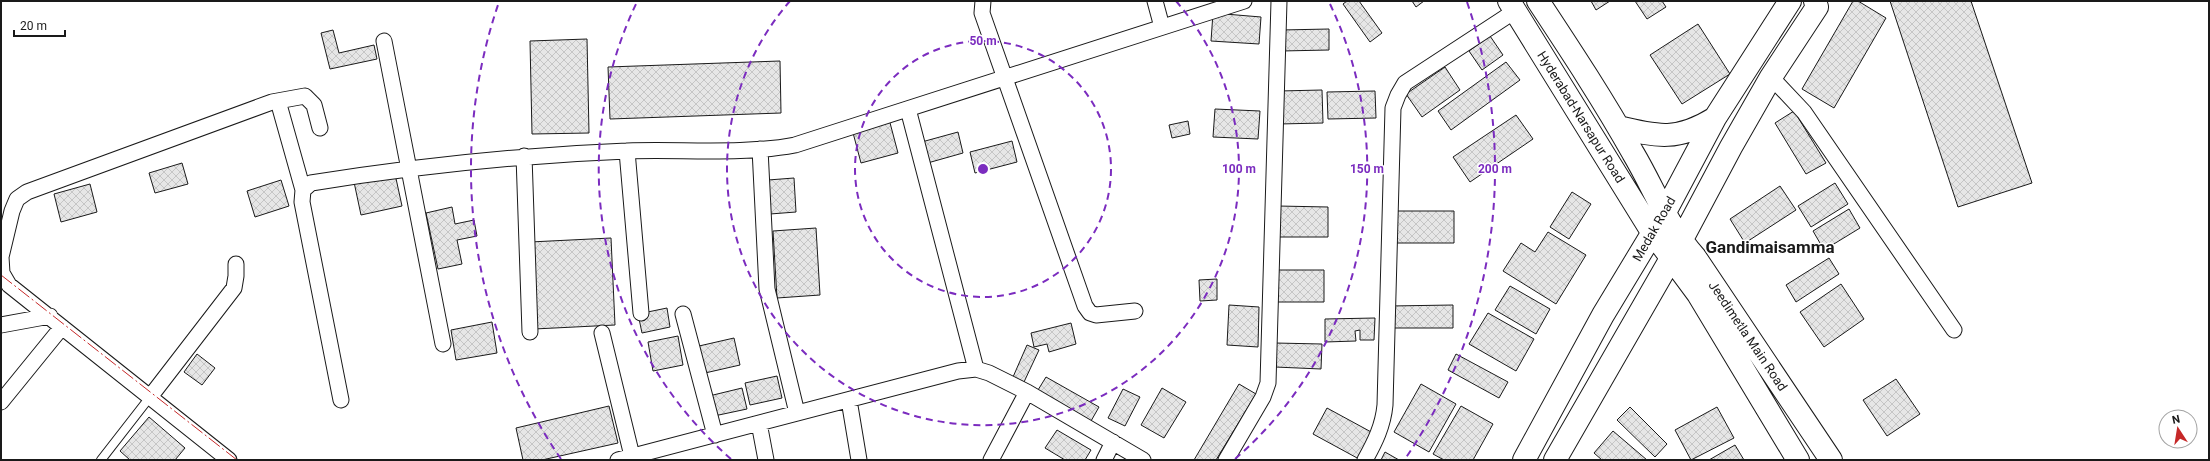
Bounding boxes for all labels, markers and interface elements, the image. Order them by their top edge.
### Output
scale bar [14,12,65,38]
text: 20 m [20,19,47,33]
text: 50 m [969,34,997,48]
street label: Hyderabad-Narsapur Road [1534,48,1628,186]
centre of rings [976,162,990,176]
text: 100 m [1222,162,1256,176]
text: 150 m [1350,162,1384,176]
text: 200 m [1478,162,1512,176]
street label: Medak Road [1629,194,1679,264]
district label: Gandimaisamma [1706,237,1835,257]
street label: Jeedimetla Main Road [1706,278,1790,394]
north arrow [2158,409,2198,449]
text: N [2171,412,2181,427]

